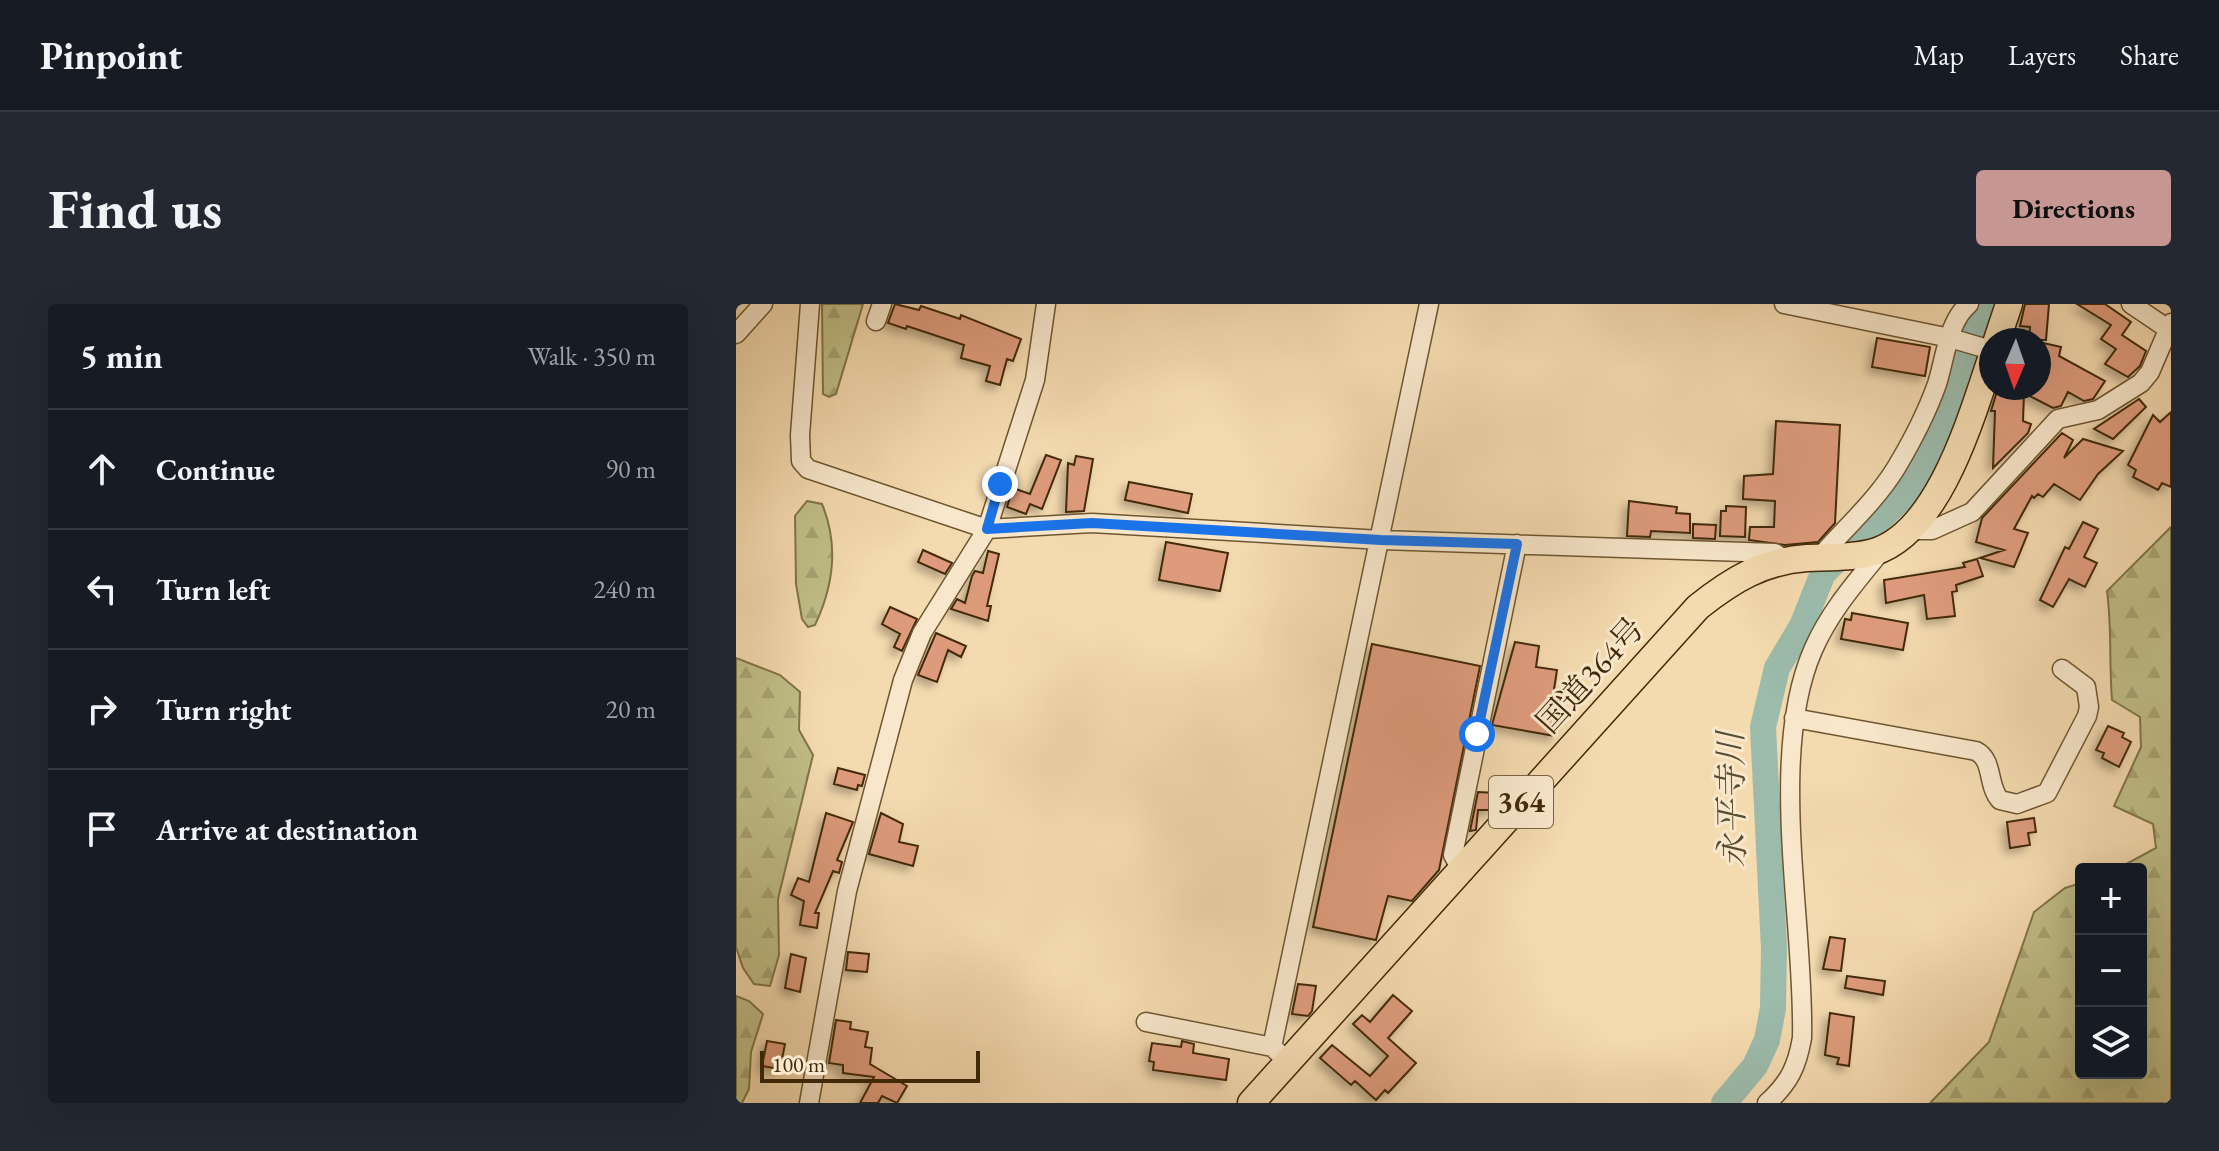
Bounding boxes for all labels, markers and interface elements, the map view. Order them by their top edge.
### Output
text: Pinpoint [40,31,182,80]
text: Map [1914,37,1964,73]
text: Layers [2008,37,2076,73]
text: Share [2120,37,2179,73]
button: Directions [1976,170,2171,246]
text: Find us [48,172,222,245]
north arrow [1979,328,2051,400]
text: 5 min [80,334,163,378]
text: Walk · 350 m [528,339,656,373]
icon: ahead [80,447,124,491]
text: Continue [156,450,275,489]
text: 90 m [606,452,656,486]
route end [982,466,1018,502]
icon: left [80,567,124,611]
text: Turn left [156,570,270,609]
text: 240 m [593,572,656,606]
street label: 国道364号 [1527,608,1653,742]
icon: right [80,687,124,731]
text: Turn right [156,690,292,729]
text: 20 m [606,692,656,726]
route start [1459,716,1495,752]
water label: 永平寺川 [1708,728,1754,868]
road number: 364 [1489,776,1553,828]
icon: arrive [80,807,124,851]
text: Arrive at destination [156,810,418,849]
map controls [2075,863,2147,1079]
button: + [2075,863,2147,935]
button: − [2075,935,2147,1007]
button: layers [2075,1007,2147,1079]
scale bar [760,1047,980,1083]
text: 100 m [772,1050,825,1079]

